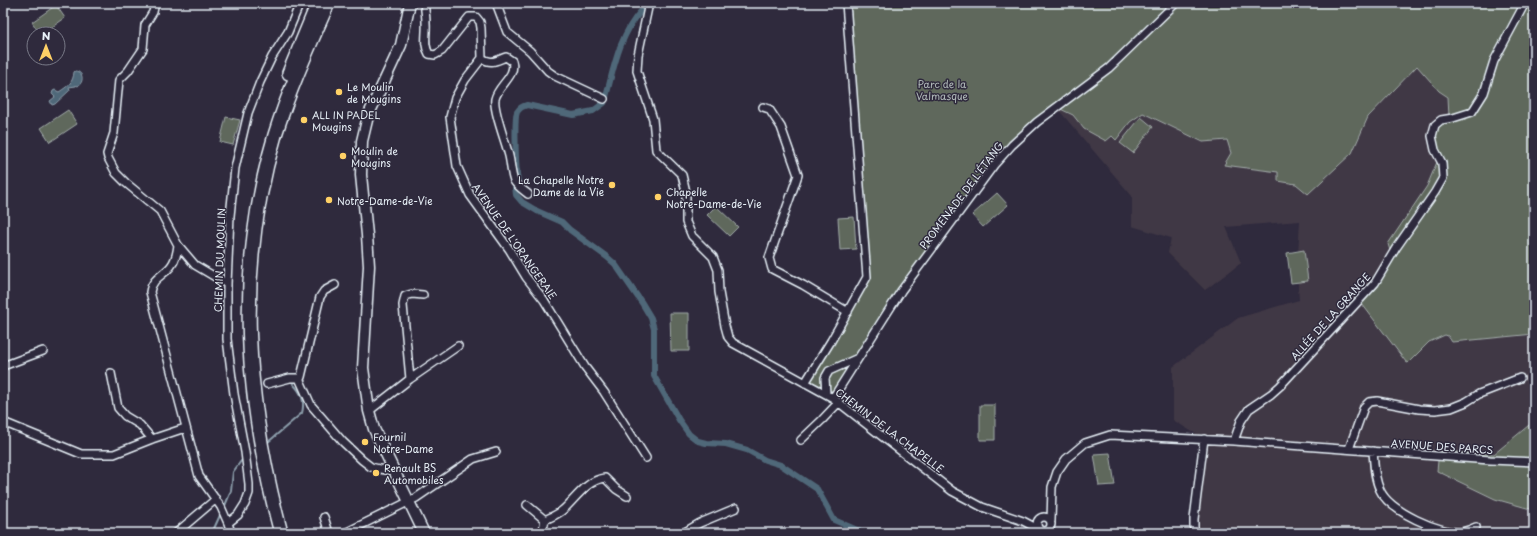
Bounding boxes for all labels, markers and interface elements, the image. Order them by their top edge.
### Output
north arrow [26,26,66,66]
text: N [42,27,51,44]
park label: Parc de la Valmasque [916,76,969,103]
place label: Le Moulin de Mougins [347,79,401,106]
marker: Le Moulin de Mougins [334,87,344,97]
place label: ALL IN PADEL Mougins [312,107,380,134]
marker: ALL IN PADEL Mougins [299,115,309,125]
street label: PROMENADE DE L'ÉTANG [916,138,1007,252]
place label: Moulin de Mougins [351,143,398,170]
marker: Moulin de Mougins [338,151,348,161]
place label: La Chapelle Notre Dame de la Vie [518,172,604,199]
street label: AVENUE DE L'ORANGERAIE [469,180,561,302]
marker: La Chapelle Notre Dame de la Vie [607,180,617,190]
place label: Chapelle Notre-Dame-de-Vie [666,184,762,211]
marker: Chapelle Notre-Dame-de-Vie [653,192,663,202]
place label: Notre-Dame-de-Vie [337,193,433,208]
marker: Notre-Dame-de-Vie [324,195,334,205]
street label: CHEMIN DU MOULIN [210,207,228,312]
street label: ALLÉE DE LA GRANGE [1287,269,1373,363]
street label: CHEMIN DE LA CHAPELLE [833,384,947,476]
place label: Fournil Notre-Dame [373,429,433,456]
street label: AVENUE DES PARCS [1390,435,1494,457]
marker: Fournil Notre-Dame [360,437,370,447]
place label: Renault BS Automobiles [384,460,444,487]
marker: Renault BS Automobiles [371,468,381,478]

